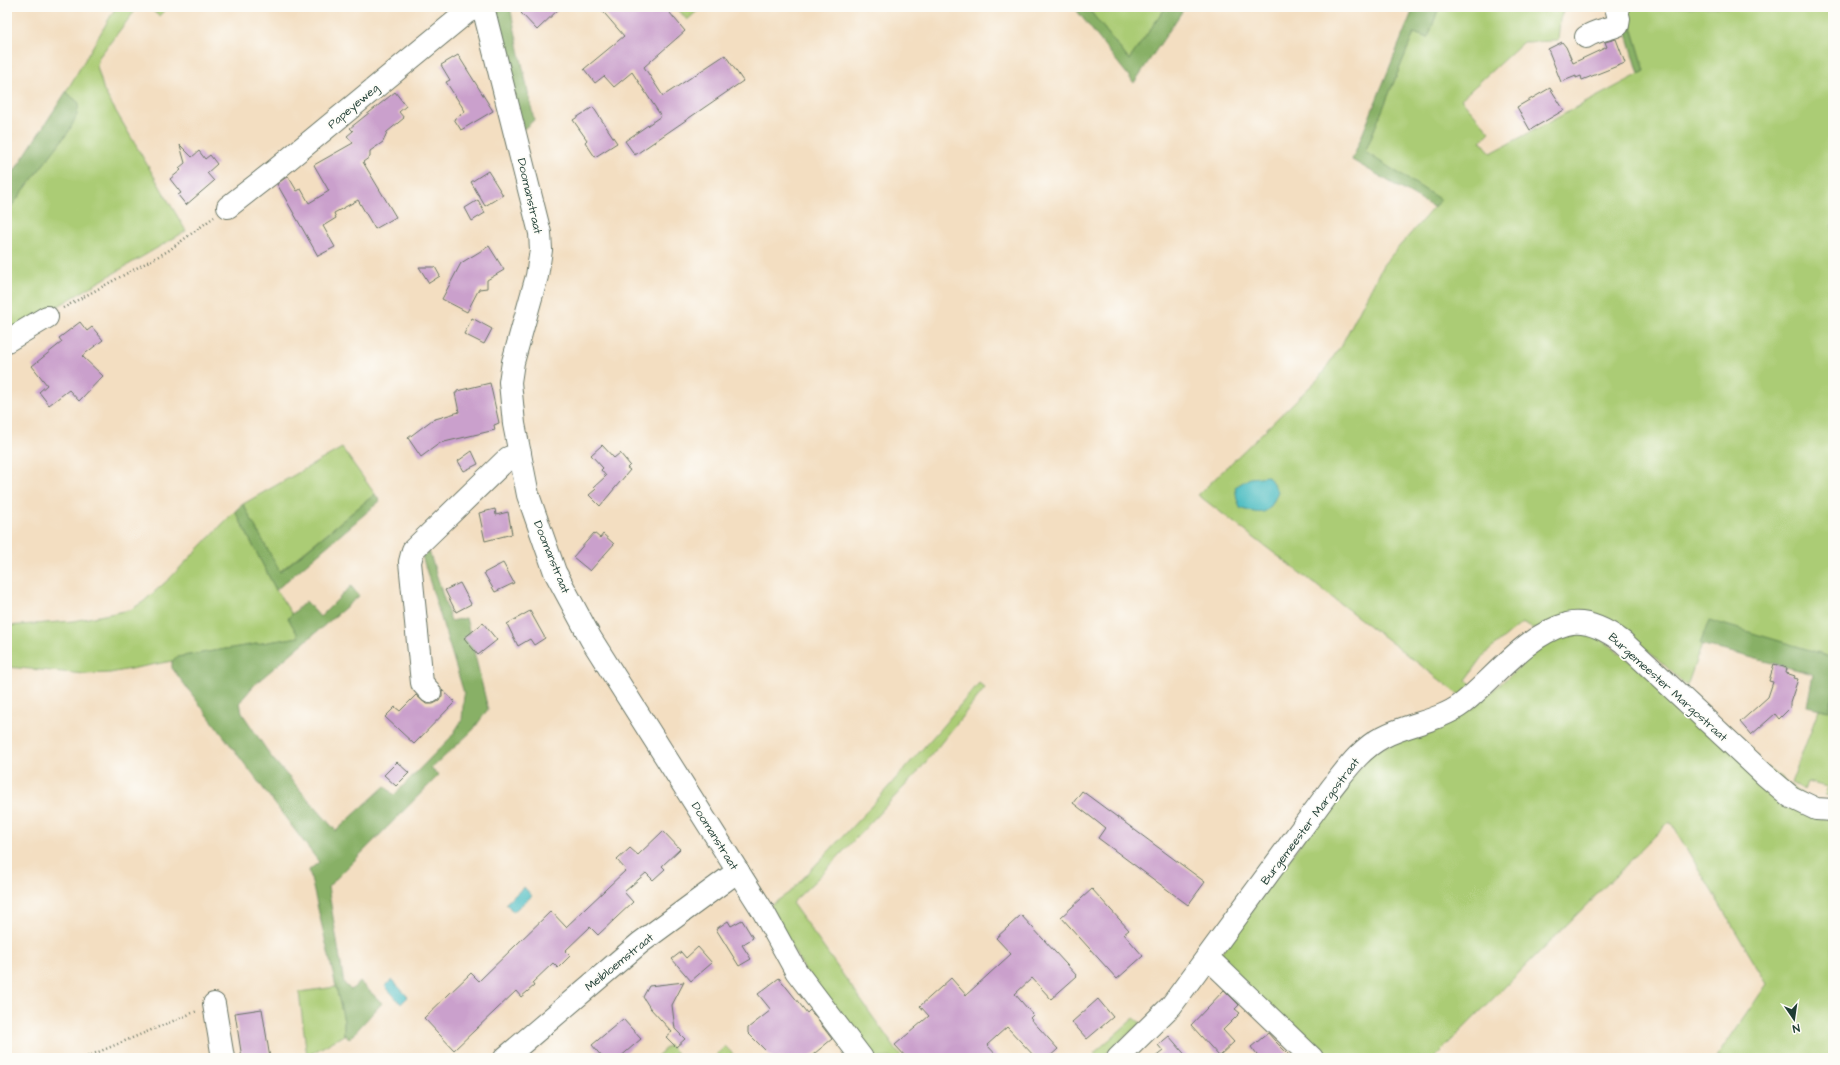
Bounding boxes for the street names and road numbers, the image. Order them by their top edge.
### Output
street label: Papeyeweg [324,80,383,134]
street label: Doomanstraat [513,157,547,236]
street label: Doomanstraat [529,518,574,596]
street label: Burgemeester Margostraat [1604,629,1731,746]
street label: Burgemeester Margostraat [1257,754,1365,889]
street label: Doomanstraat [687,799,742,874]
street label: Meibloemstraat [581,929,657,995]

